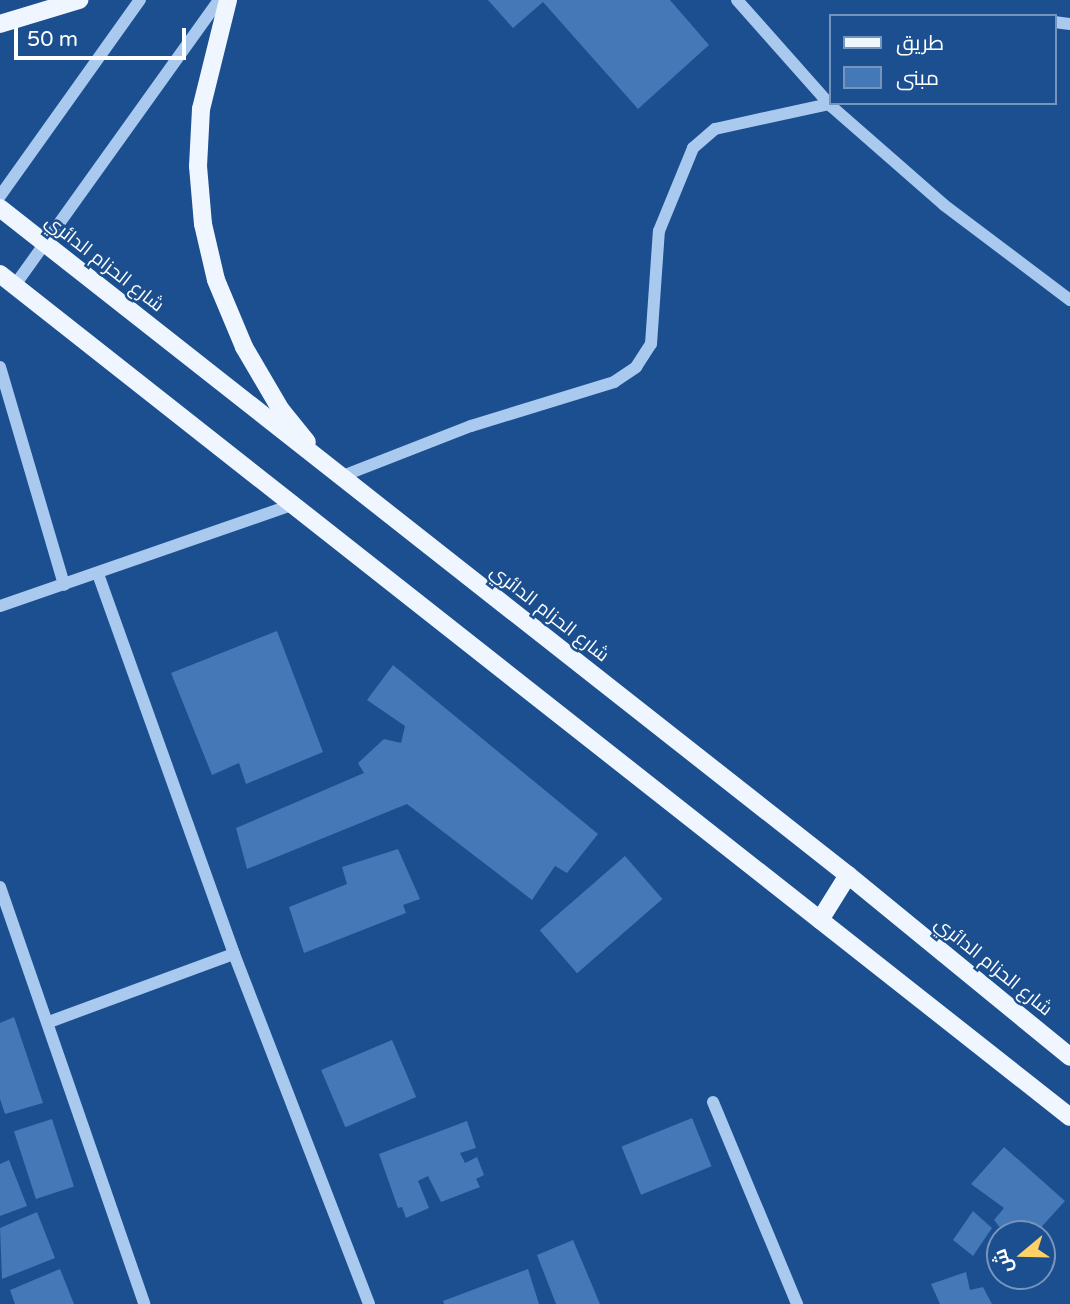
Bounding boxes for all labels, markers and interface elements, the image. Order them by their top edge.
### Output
scale bar [18,14,189,58]
legend [828,14,1056,105]
text: 50 m [27,27,78,52]
text: طريق [896,31,944,56]
text: مبنى [896,66,939,91]
street label: شارع الحزام الدائري [40,211,168,317]
street label: شارع الحزام الدائري [485,561,613,667]
street label: شارع الحزام الدائري [930,913,1056,1021]
north arrow [986,1220,1056,1290]
text: ش [989,1246,1017,1276]

